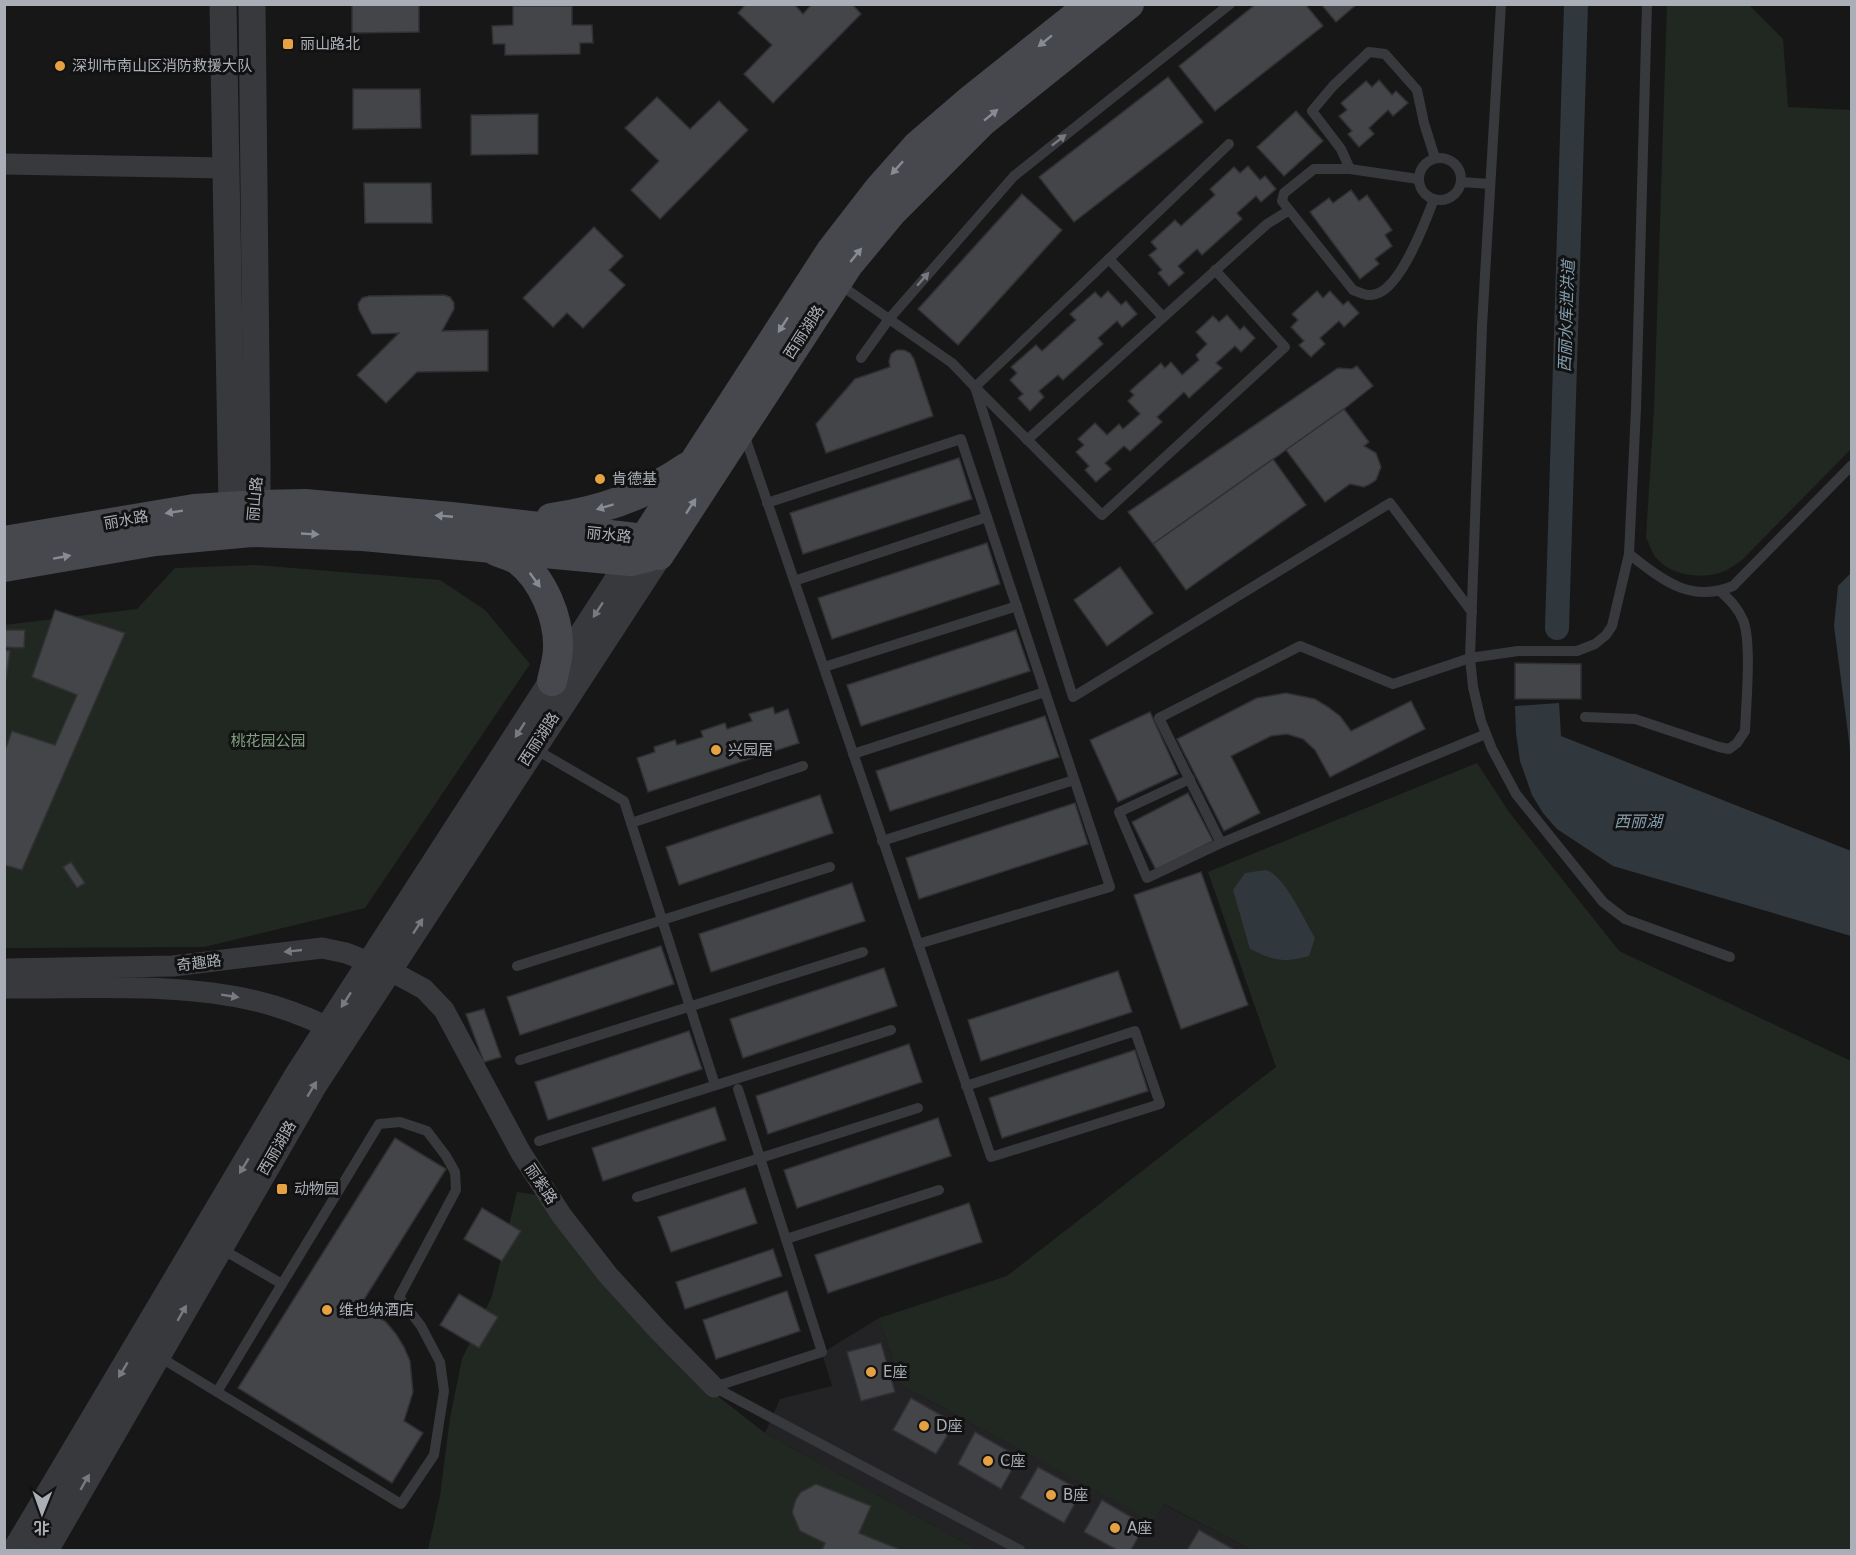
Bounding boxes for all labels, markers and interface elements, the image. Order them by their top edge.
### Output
one-way arrow [1037,34,1053,47]
place label: 丽山路北 [300,35,360,53]
marker: 丽山路北 [281,37,295,51]
place label: 深圳市南山区消防救援大队 [72,57,252,75]
marker: 深圳市南山区消防救援大队 [53,59,67,73]
one-way arrow [983,109,998,121]
one-way arrow [1051,134,1067,147]
one-way arrow [891,160,904,175]
one-way arrow [849,248,862,263]
water label: 西丽水库泄洪道 [1555,258,1578,372]
one-way arrow [916,272,930,287]
street label: 西丽湖路 [780,302,828,362]
one-way arrow [777,317,789,333]
place label: 肯德基 [612,470,657,488]
marker: 肯德基 [593,472,607,486]
street label: 丽山路 [244,476,266,522]
one-way arrow [686,498,697,514]
one-way arrow [596,503,614,512]
street label: 丽水路 [102,507,150,533]
one-way arrow [164,508,183,517]
one-way arrow [434,511,453,521]
street label: 丽水路 [586,524,632,546]
one-way arrow [300,529,319,538]
one-way arrow [53,552,72,561]
one-way arrow [529,571,541,587]
one-way arrow [593,602,604,618]
street label: 西丽湖路 [515,709,563,769]
one-way arrow [515,722,526,738]
park label: 桃花园公园 [230,732,306,750]
place label: 兴园居 [728,741,773,759]
marker: 兴园居 [709,743,723,757]
water label: 西丽湖 [1614,812,1665,831]
one-way arrow [412,918,423,934]
one-way arrow [283,946,302,956]
street label: 奇趣路 [176,951,222,975]
one-way arrow [340,991,352,1007]
one-way arrow [221,992,240,1001]
one-way arrow [306,1081,317,1098]
street label: 西丽湖路 [254,1118,300,1178]
one-way arrow [238,1158,249,1174]
street label: 丽紫路 [521,1160,561,1208]
place label: 动物园 [294,1180,339,1198]
marker: 动物园 [275,1182,289,1196]
place label: 维也纳酒店 [339,1301,414,1319]
marker: 维也纳酒店 [320,1303,334,1317]
one-way arrow [177,1305,188,1321]
one-way arrow [118,1362,128,1379]
place label: E座 [883,1363,907,1381]
marker: E座 [864,1365,878,1379]
place label: D座 [936,1417,963,1435]
marker: D座 [917,1419,931,1433]
place label: C座 [1000,1452,1025,1470]
marker: C座 [981,1454,995,1468]
one-way arrow [80,1473,90,1490]
north arrow [12,1483,72,1543]
place label: B座 [1063,1486,1088,1504]
marker: B座 [1044,1488,1058,1502]
text: 北 [34,1518,50,1537]
place label: A座 [1127,1519,1152,1537]
marker: A座 [1108,1521,1122,1535]

